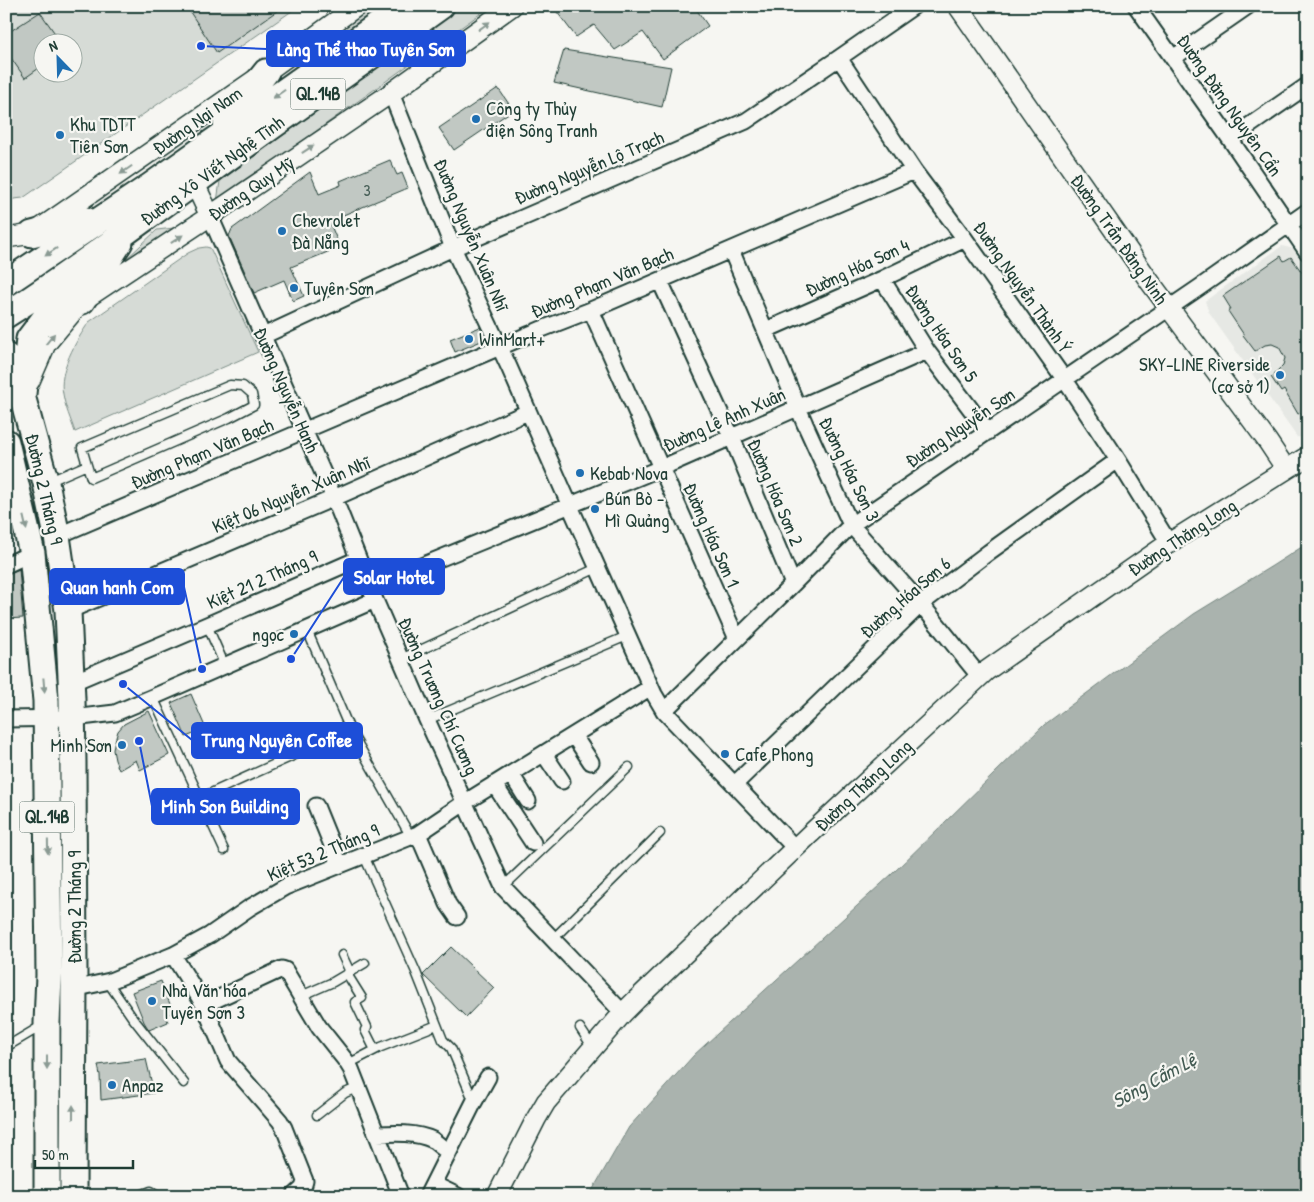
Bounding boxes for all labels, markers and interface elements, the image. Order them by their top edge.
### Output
one-way arrow [477,21,491,31]
street label: Đường Đặng Nguyên Cẩn [1171,29,1289,181]
callout: Làng Thể thao Tuyên Sơn [267,31,465,66]
north arrow [32,32,82,82]
text: N [46,35,60,56]
text: Làng Thể thao Tuyên Sơn [277,35,455,63]
road number: QL.14B [290,78,346,110]
street label: Đường Nại Nam [147,80,247,160]
one-way arrow [273,89,286,99]
place label: Công ty Thủy điện Sông Tranh [486,95,597,143]
street label: Đường Xô Viết Nghệ Tĩnh [135,109,289,231]
place label: Khu TDTT Tiên Sơn [70,111,137,159]
marker: Công ty Thủy điện Sông Tranh [470,113,482,125]
street label: Đường Nguyễn Lộ Trạch [510,124,668,210]
marker: Khu TDTT Tiên Sơn [54,129,66,141]
one-way arrow [301,144,315,154]
street label: Đường Quy Mỹ [203,150,299,226]
street label: Đường Nguyễn Xuân Nhĩ [428,155,516,316]
one-way arrow [119,165,133,175]
street label: Đường Trần Đăng Ninh [1065,168,1175,310]
house number: 3 [363,179,371,201]
place label: Chevrolet Đà Nẵng [292,207,360,255]
street label: Đường Nguyễn Thành Ý [968,216,1079,359]
marker: Chevrolet Đà Nẵng [276,225,288,237]
street label: Đường Hóa Sơn 4 [801,232,913,302]
one-way arrow [170,234,183,243]
street label: Đường Phạm Văn Bạch [527,240,677,324]
one-way arrow [44,247,57,257]
place label: Tuyên Sơn [304,275,374,301]
street label: Đường Hóa Sơn 5 [900,279,984,387]
marker: Tuyên Sơn [288,282,300,294]
street label: Đường Nguyễn Hanh [248,323,326,457]
place label: WinMart+ [479,326,545,352]
one-way arrow [45,333,56,346]
marker: WinMart+ [463,333,475,345]
place label: SKY-LINE Riverside (cơ sở 1) [1139,351,1270,399]
marker: SKY-LINE Riverside (cơ sở 1) [1274,369,1286,381]
street label: Đường Lê Anh Xuân [659,380,789,458]
street label: Đường Nguyễn Sơn [900,381,1020,473]
street label: Đường Phạm Văn Bạch [127,411,277,495]
street label: Đường Hóa Sơn 3 [813,412,887,526]
street label: Đường 2 Tháng 9 [20,431,70,547]
street label: Đường Hóa Sơn 2 [742,435,810,550]
street label: Kiệt 06 Nguyễn Xuân Nhĩ [208,449,375,539]
place label: Kebab Nova [590,460,668,486]
marker: Kebab Nova [574,467,586,479]
street label: Đường Hóa Sơn 1 [677,479,747,591]
place label: Bún Bò - Mì Quảng [605,485,669,533]
street label: Đường Thăng Long [1123,492,1241,582]
marker: Bún Bò - Mì Quảng [589,503,601,515]
one-way arrow [22,516,30,531]
street label: Kiệt 21 2 Tháng 9 [202,543,322,615]
street label: Đường Hóa Sơn 6 [854,550,956,644]
callout: Solar Hotel [344,559,444,594]
text: Solar Hotel [354,563,435,590]
callout: Quan hanh Com [50,569,184,604]
text: Quan hanh Com [60,573,174,600]
street label: Đường Trương Chí Cương [393,613,485,779]
place label: ngọc [252,621,285,647]
marker: ngọc [288,628,300,640]
one-way arrow [40,677,48,693]
callout: Trung Nguyên Coffee [192,723,362,758]
text: Trung Nguyên Coffee [201,726,352,754]
place label: Minh Sơn [51,732,112,758]
street label: Đường Thăng Long [809,733,917,837]
marker: Minh Sơn [116,739,128,751]
place label: Cafe Phong [735,741,813,767]
marker: Cafe Phong [719,748,731,760]
callout: Minh Son Building [152,789,299,824]
text: Minh Son Building [161,792,289,820]
road number: QL.14B [20,802,74,832]
street label: Kiệt 53 2 Tháng 9 [263,817,383,887]
one-way arrow [44,839,52,855]
street label: Đường 2 Tháng 9 [61,850,87,964]
place label: Nhà Văn hóa Tuyên Sơn 3 [162,977,247,1025]
marker: Nhà Văn hóa Tuyên Sơn 3 [146,995,158,1007]
water label: Sông Cẩm Lệ [1107,1044,1203,1115]
one-way arrow [43,1054,51,1070]
place label: Anpaz [122,1072,164,1098]
marker: Anpaz [106,1079,118,1091]
one-way arrow [69,1104,77,1120]
scale bar [35,1137,132,1169]
text: 50 m [42,1144,69,1165]

